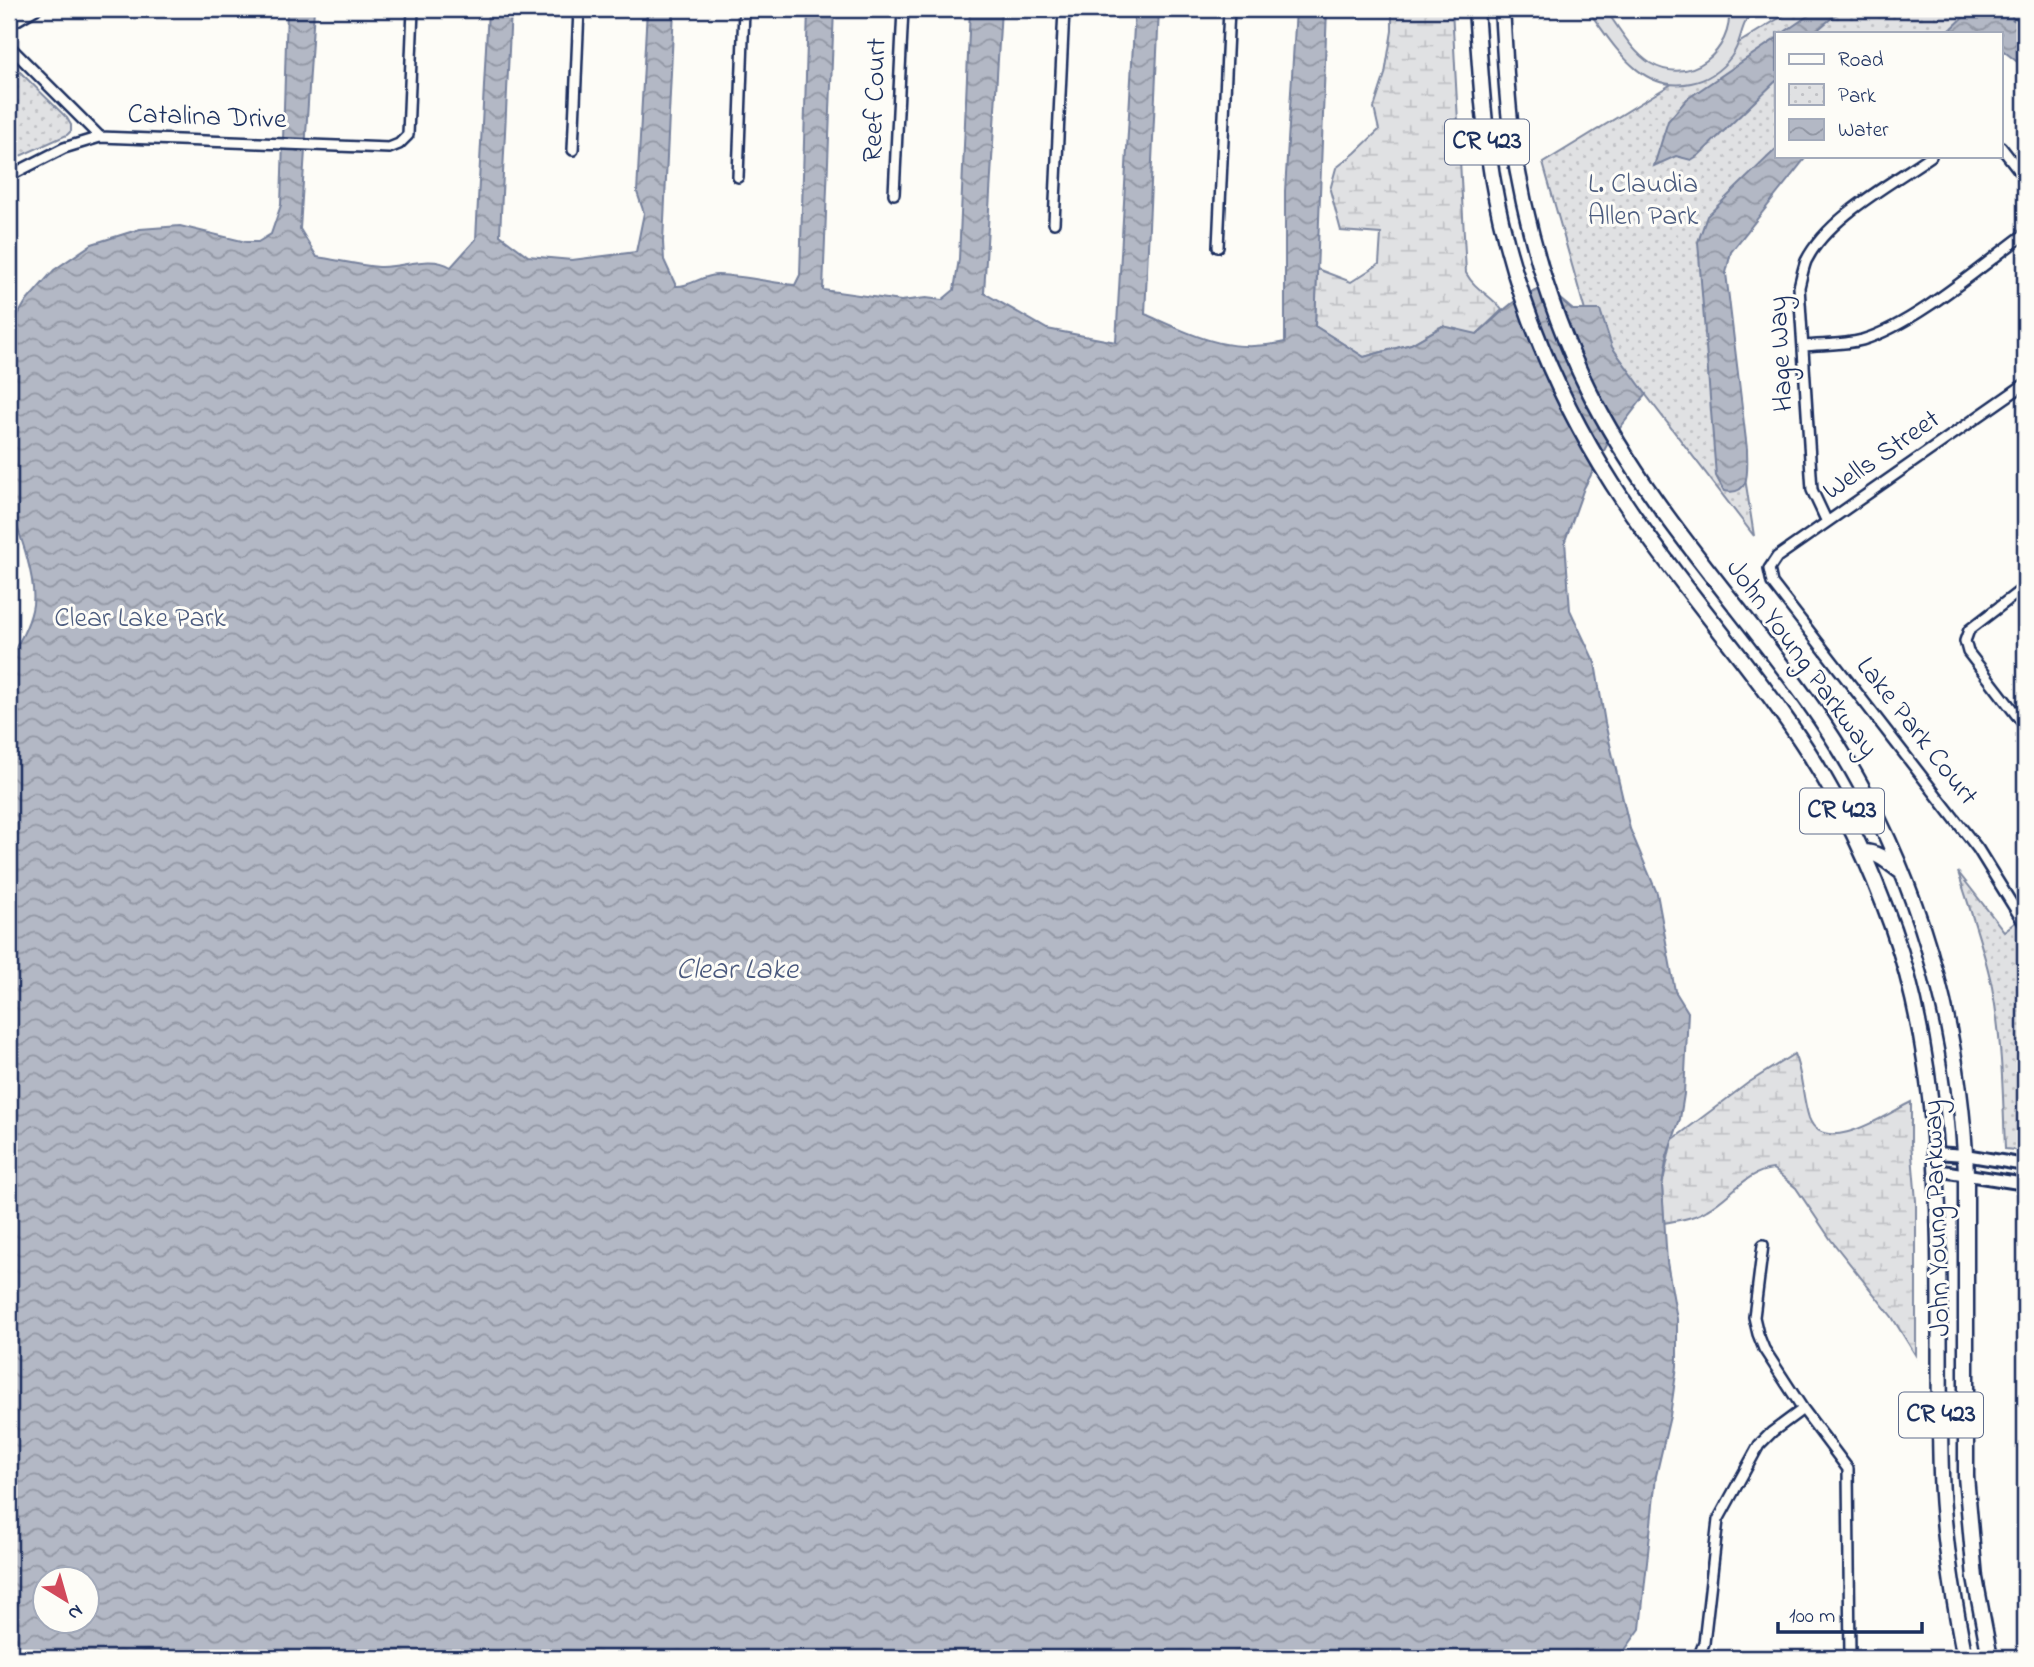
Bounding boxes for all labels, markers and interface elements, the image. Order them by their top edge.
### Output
legend [1775,32,2002,158]
street label: Reef Court [853,37,899,163]
text: Road [1838,46,1884,76]
text: Park [1838,82,1877,112]
street label: Catalina Drive [127,95,288,141]
text: Water [1838,116,1889,146]
road number: CR 423 [1445,119,1529,164]
park label: L. Claudia Allen Park [1588,165,1699,238]
street label: Hage Way [1758,295,1806,413]
street label: Wells Street [1815,400,1949,512]
street label: John Young Parkway [1715,551,1887,767]
park label: Clear Lake Park [54,599,226,640]
street label: Lake Park Court [1845,649,1987,815]
road number: CR 423 [1800,789,1884,834]
water label: Clear Lake [676,949,799,993]
street label: John Young Parkway [1913,1099,1963,1337]
road number: CR 423 [1899,1392,1983,1438]
north arrow [32,1566,102,1636]
scale bar [1778,1590,1922,1634]
text: N [61,1597,88,1626]
text: 100 m [1789,1602,1835,1632]

